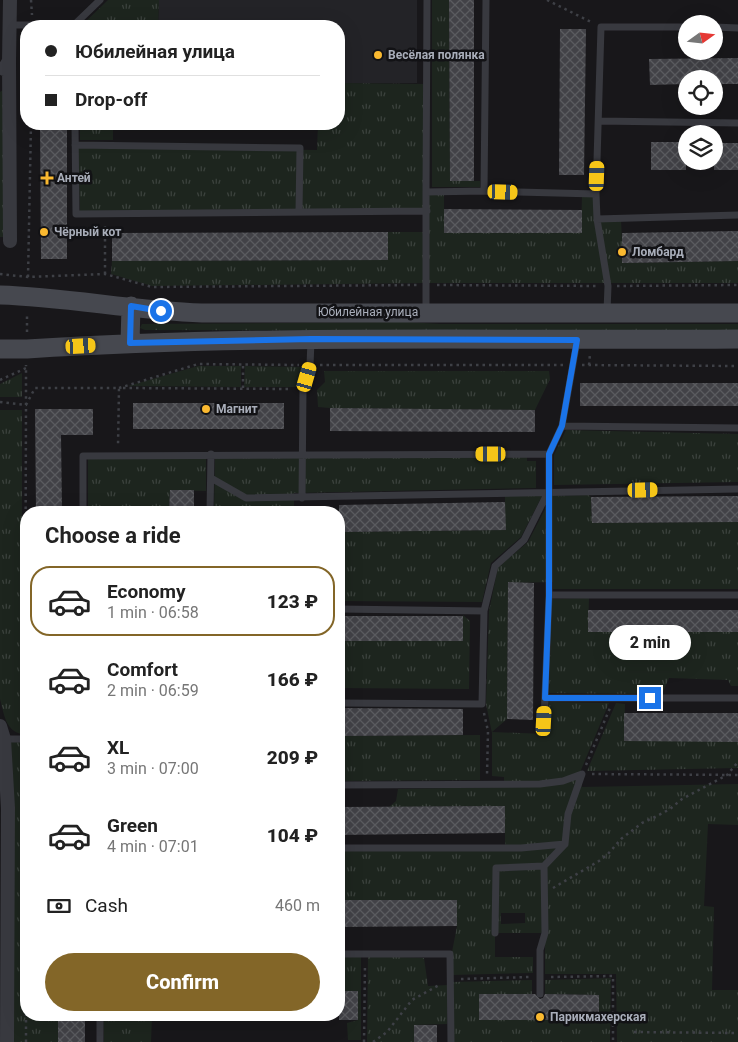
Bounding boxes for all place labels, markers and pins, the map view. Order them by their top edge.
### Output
place label: Весёлая полянка [388,48,485,62]
marker: Весёлая полянка [372,49,384,61]
place label: Антей [57,171,91,185]
marker: Антей [41,172,53,184]
place label: Чёрный кот [54,225,121,239]
marker: Чёрный кот [38,226,50,238]
place label: Ломбард [632,245,684,259]
marker: Ломбард [616,246,628,258]
place label: Магнит [216,402,258,416]
marker: Магнит [200,403,212,415]
place label: Парикмахерская [550,1010,646,1024]
marker: Парикмахерская [534,1011,546,1023]

